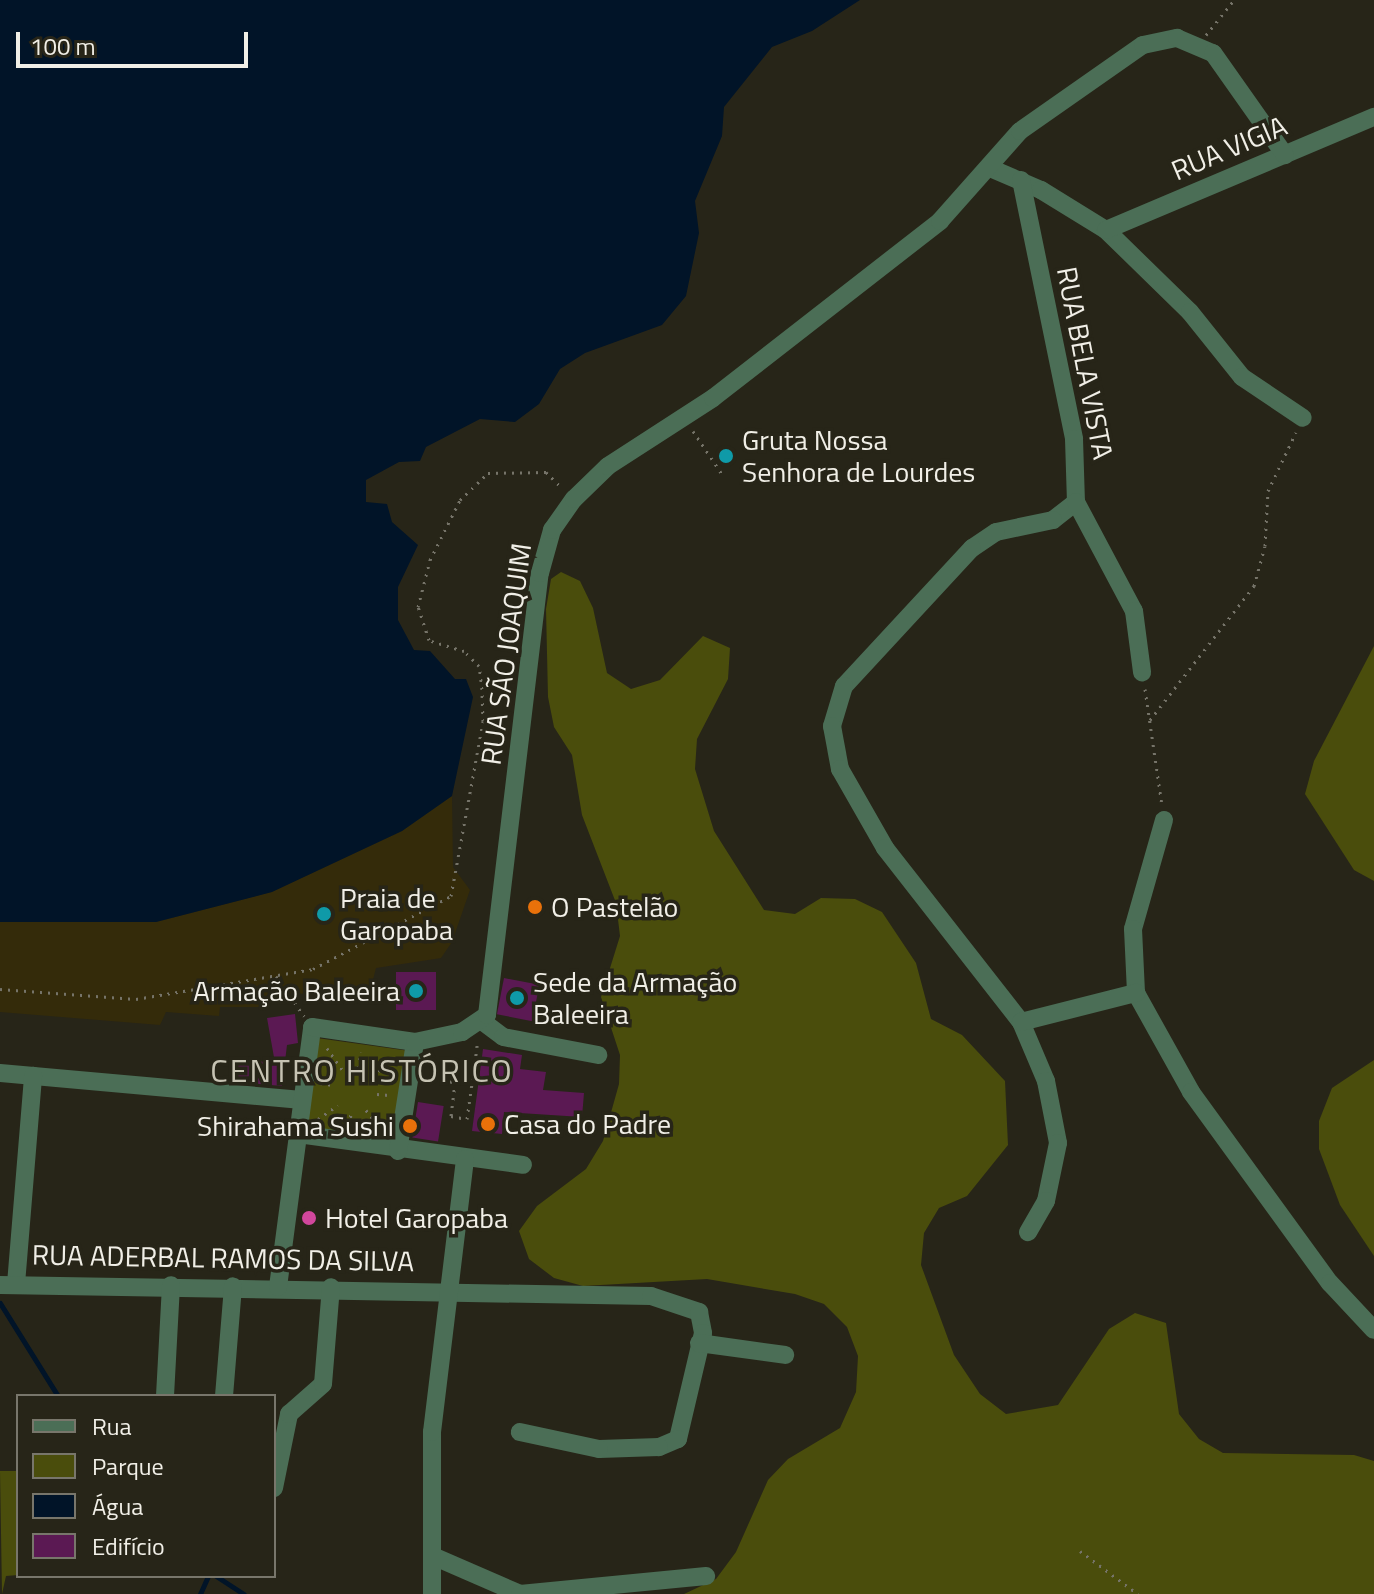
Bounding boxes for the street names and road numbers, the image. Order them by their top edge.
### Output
street label: RUA VIGIA [1166,109,1292,187]
street label: RUA BELA VISTA [1050,264,1120,462]
street label: RUA SÃO JOAQUIM [474,541,538,767]
street label: RUA ADERBAL RAMOS DA SILVA [32,1238,414,1278]

